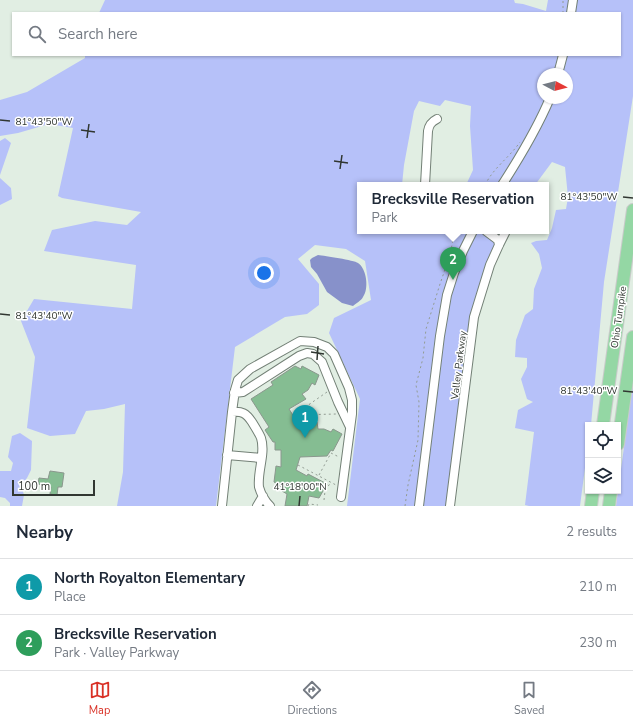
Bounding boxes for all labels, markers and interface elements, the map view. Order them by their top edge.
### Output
search box [12,12,621,56]
icon: search [26,23,48,45]
text: Search here [58,24,138,44]
north arrow [537,68,573,104]
text: 81°43'50"W [16,115,72,129]
popup [357,182,549,234]
text: Brecksville Reservation [372,189,534,209]
text: 81°43'50"W [561,190,617,204]
text: Park [372,209,398,227]
pin: 2 [440,247,466,280]
your location [254,263,274,283]
street label: Ohio Turnpike [608,285,630,349]
text: 81°43'40"W [16,309,72,323]
street label: Valley Parkway [448,329,470,401]
text: 81°43'40"W [561,384,617,398]
pin: 1 [292,405,318,438]
map controls [585,422,621,494]
button: locate [585,422,621,458]
button: layers [585,458,621,494]
scale bar [12,478,95,497]
text: 100 m [18,479,50,494]
text: 41°18'00"N [273,480,327,494]
text: Nearby [16,521,73,544]
text: 2 results [566,523,617,541]
text: North Royalton Elementary [54,568,245,588]
text: 1 [25,578,33,596]
text: 210 m [579,578,617,596]
text: Place [54,588,86,606]
text: Brecksville Reservation [54,624,217,644]
text: 2 [25,634,33,652]
text: 230 m [579,634,617,652]
text: Park · Valley Parkway [54,644,179,662]
tab: Map [89,679,111,718]
tab: Directions [288,679,337,718]
tab: Saved [514,679,544,718]

